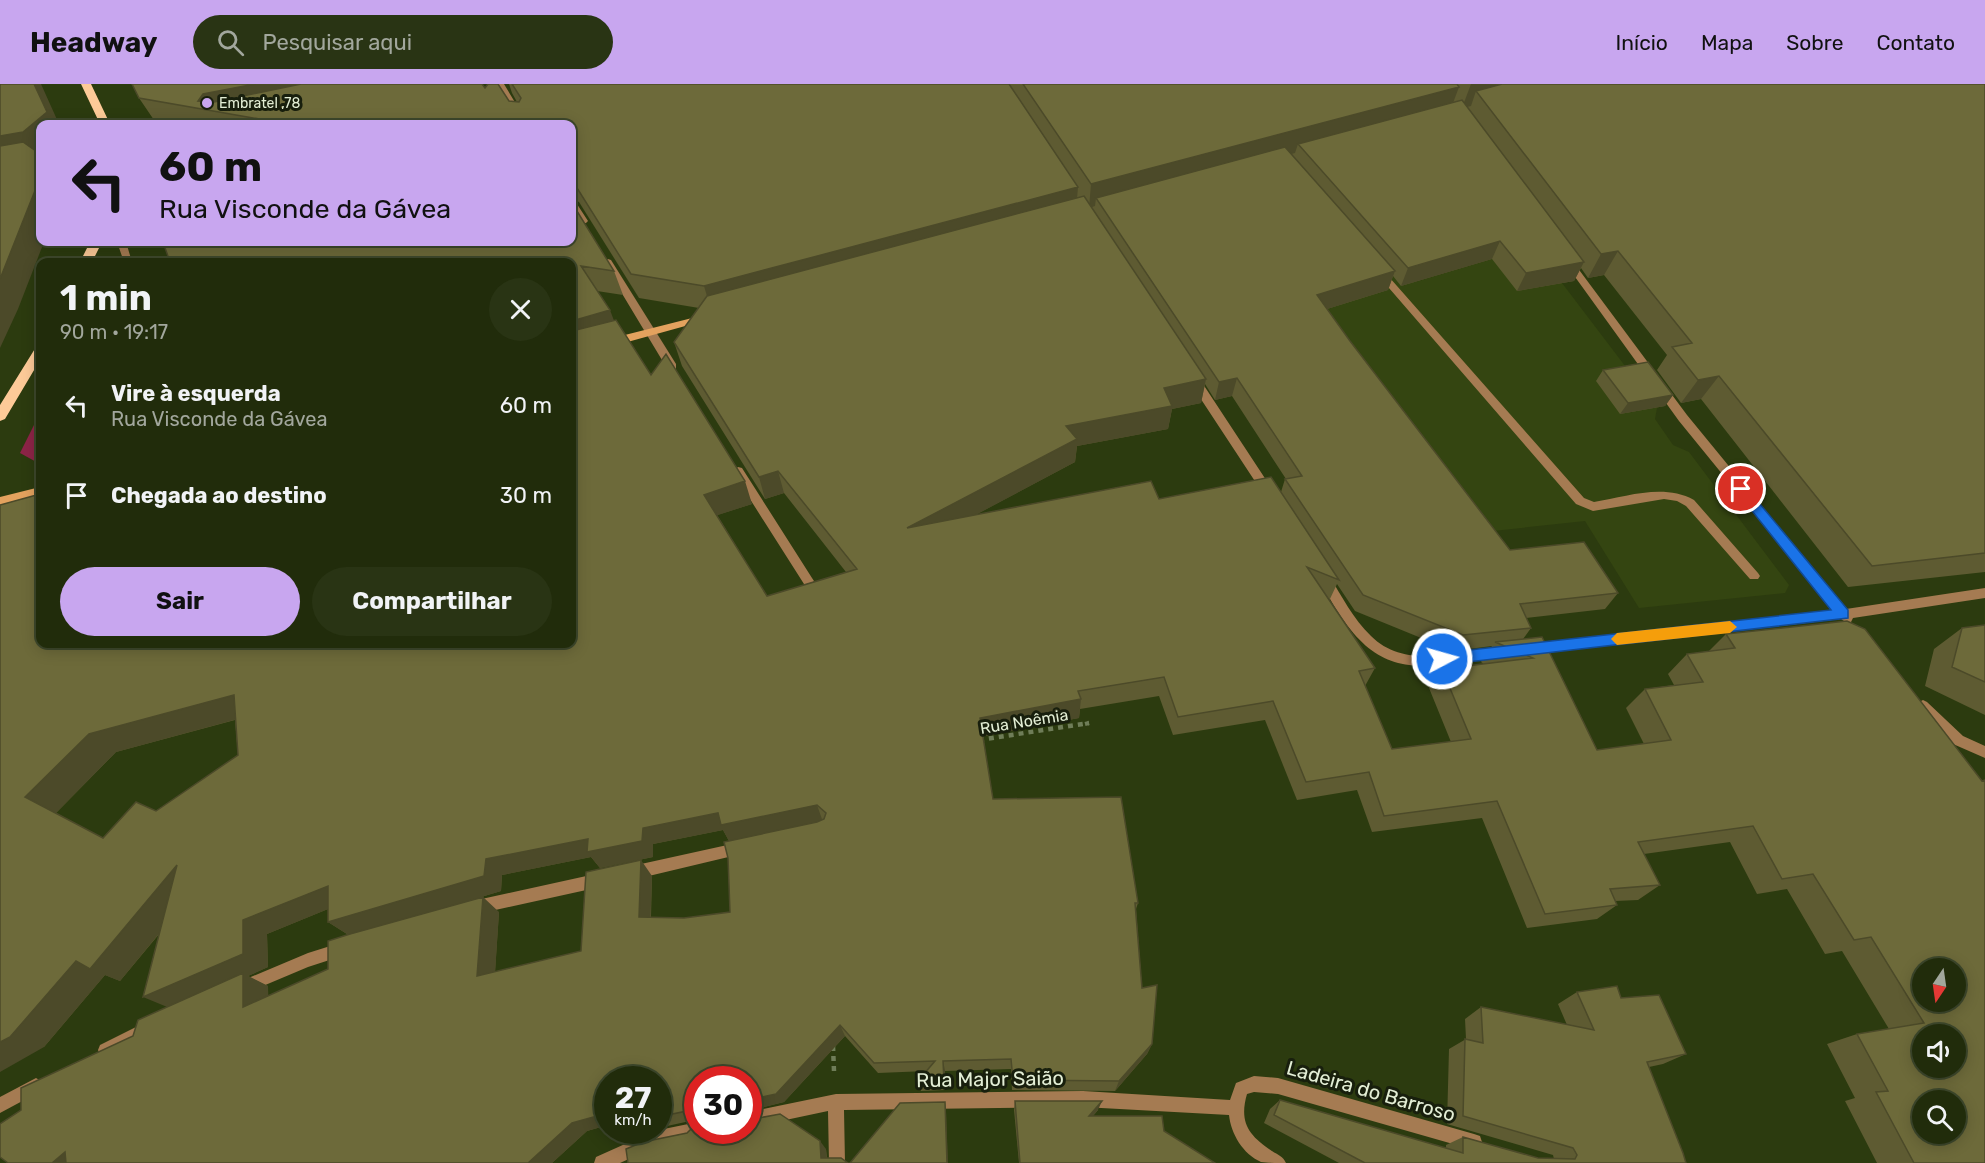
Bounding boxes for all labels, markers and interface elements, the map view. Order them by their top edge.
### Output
search box [193,15,613,69]
text: Headway [30,26,157,59]
icon: search [214,26,247,59]
text: Pesquisar aqui [262,29,412,56]
text: Início [1616,30,1668,55]
text: Mapa [1701,30,1753,55]
text: Sobre [1786,30,1843,55]
text: Contato [1876,30,1955,55]
place label: Embratel ,78 [219,95,301,112]
marker: Embratel ,78 [200,96,214,110]
text: 60 m [159,142,262,192]
icon: left [60,144,138,222]
text: Rua Visconde da Gávea [159,193,451,225]
text: 1 min [60,276,152,319]
button: close [489,278,552,341]
text: 90 m · 19:17 [60,320,168,344]
text: Vire à esquerda [111,380,281,407]
icon: left [60,389,93,422]
text: 60 m [500,392,552,419]
text: Rua Visconde da Gávea [111,407,328,431]
pin [1715,463,1766,514]
icon: arrive [1724,472,1757,505]
icon: arrive [60,479,93,512]
text: Chegada ao destino [111,482,327,509]
text: 30 m [500,482,552,509]
button: Sair [60,567,300,636]
button: Compartilhar [312,567,552,636]
position arrow [1410,627,1474,691]
street label: Rua Noêmia [979,705,1070,738]
north arrow [1912,958,1966,1012]
map controls [1912,958,1966,1144]
button: sound [1912,1024,1966,1078]
street label: Ladeira do Barroso [1284,1055,1458,1127]
speed limit sign: 30 [684,1066,762,1144]
street label: Rua Major Saião [916,1066,1064,1092]
text: 27 [615,1080,651,1116]
button: search [1912,1090,1966,1144]
text: km/h [614,1111,652,1129]

